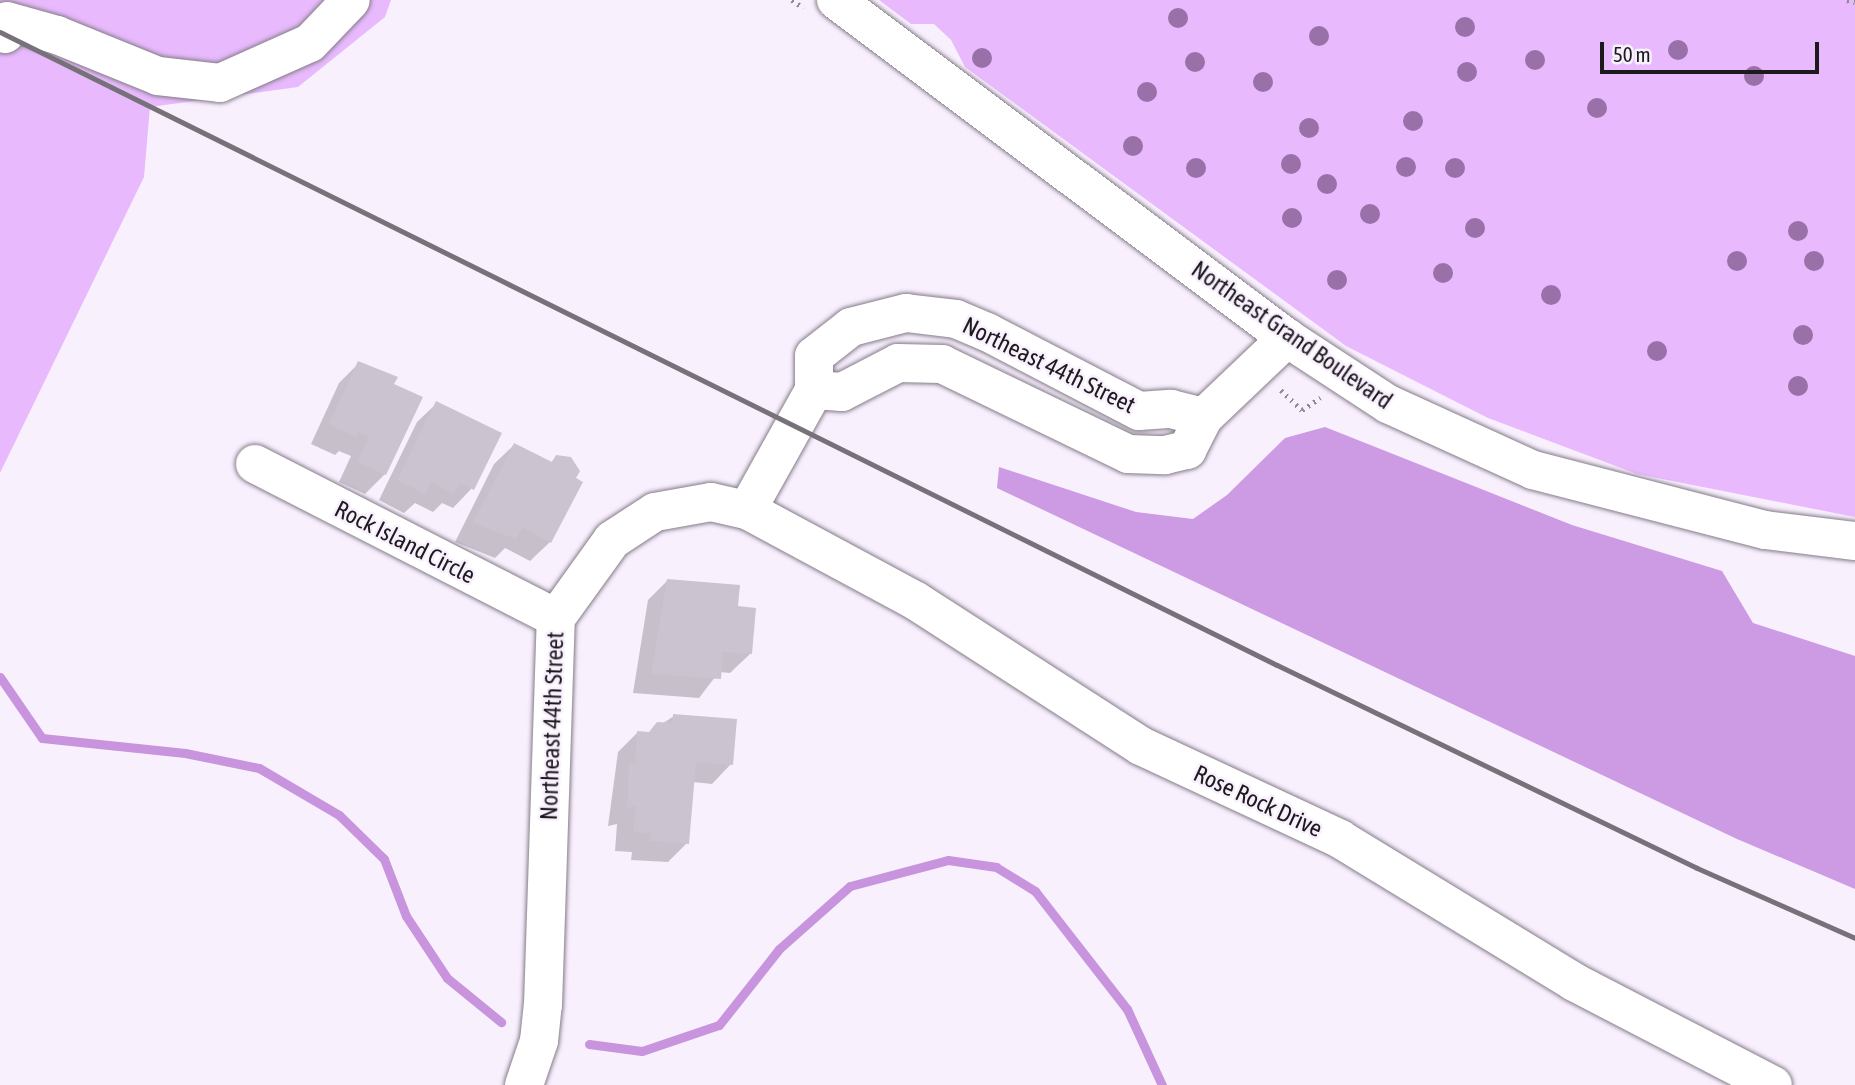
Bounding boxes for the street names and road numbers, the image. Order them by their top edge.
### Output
street label: Northeast Grand Boulevard [1186,255,1398,415]
street label: Northeast 44th Street [958,311,1140,419]
street label: Rock Island Circle [330,494,480,590]
street label: Northeast 44th Street [534,631,570,821]
street label: Rose Rock Drive [1189,759,1327,843]

